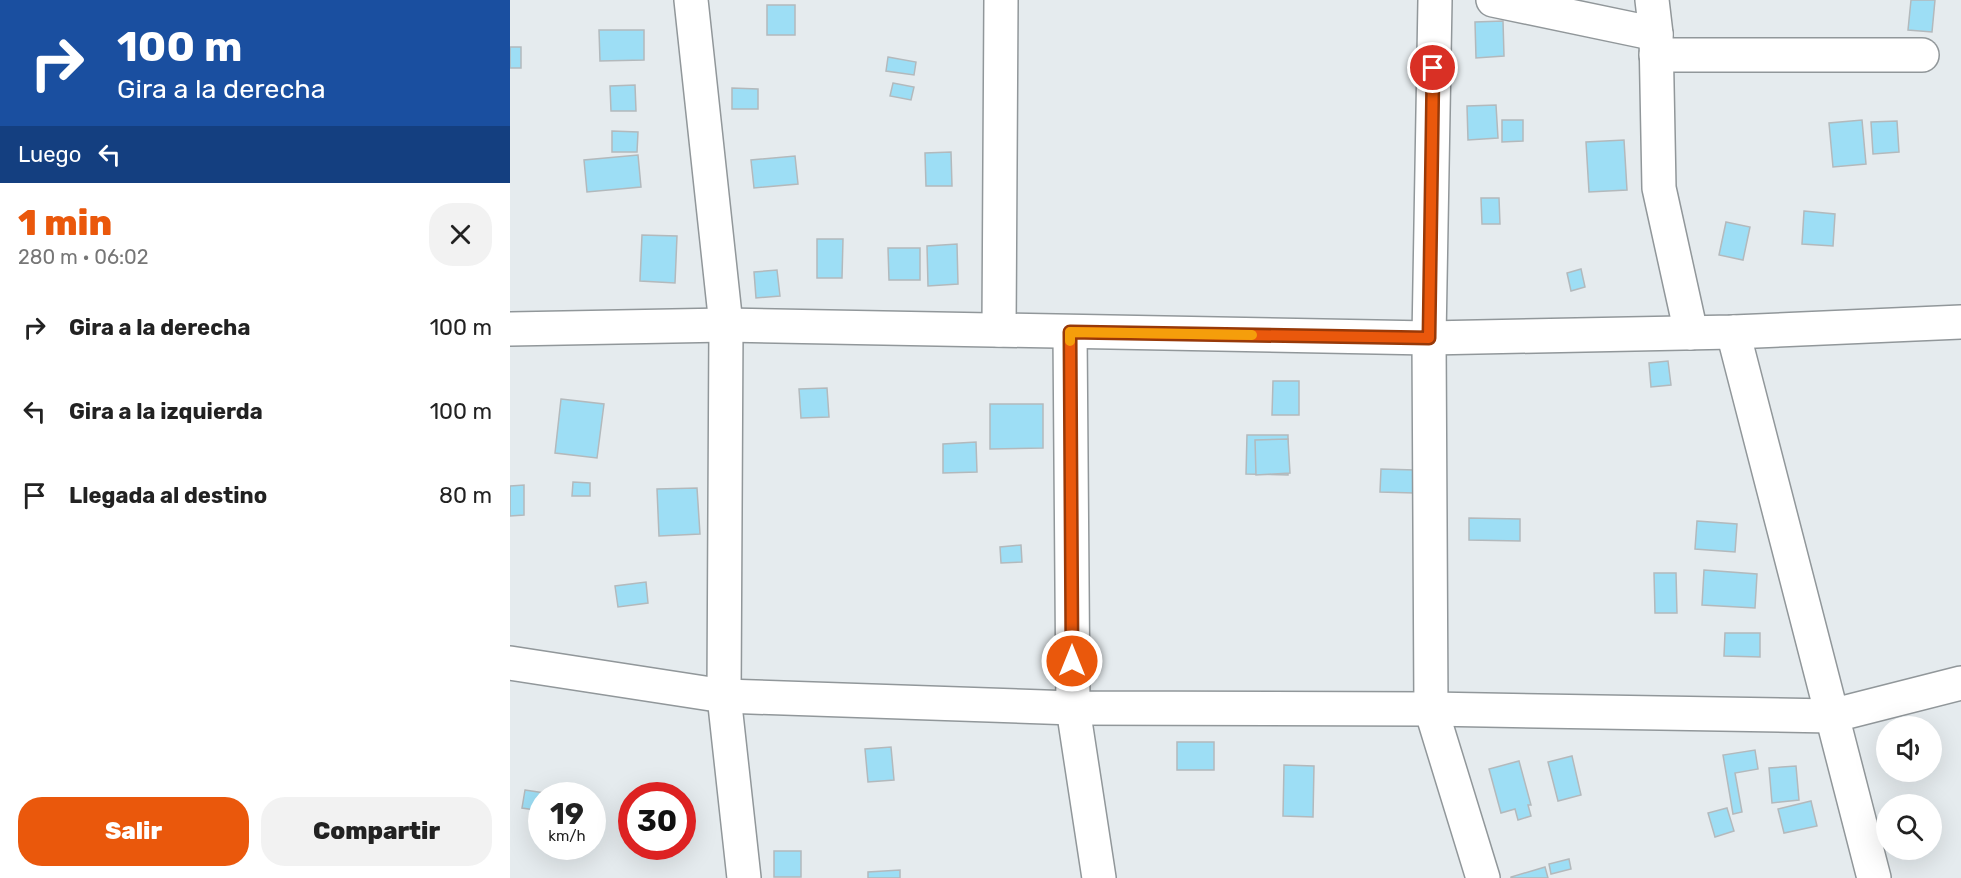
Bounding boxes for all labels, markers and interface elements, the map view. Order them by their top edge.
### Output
text: 100 m [117,22,242,72]
icon: right [18,24,96,102]
pin [1407,42,1458,93]
icon: arrive [1416,51,1449,84]
text: Gira a la derecha [117,73,326,105]
icon: left [93,138,126,171]
text: Luego [18,141,81,168]
text: 1 min [18,201,112,244]
button: close [429,203,492,266]
text: 280 m · 06:02 [18,245,149,269]
icon: right [18,311,51,344]
text: Gira a la derecha [69,314,250,341]
text: 100 m [430,314,492,341]
icon: left [18,395,51,428]
text: Gira a la izquierda [69,398,263,425]
text: 100 m [430,398,492,425]
icon: arrive [18,479,51,512]
text: Llegada al destino [69,482,267,509]
text: 80 m [439,482,492,509]
position arrow [1040,629,1104,693]
map controls [1876,716,1942,860]
button: sound [1876,716,1942,782]
speed limit sign: 30 [618,782,696,860]
button: search [1876,794,1942,860]
text: 19 [550,796,584,832]
button: Salir [18,797,249,866]
button: Compartir [261,797,492,866]
text: km/h [548,827,586,845]

